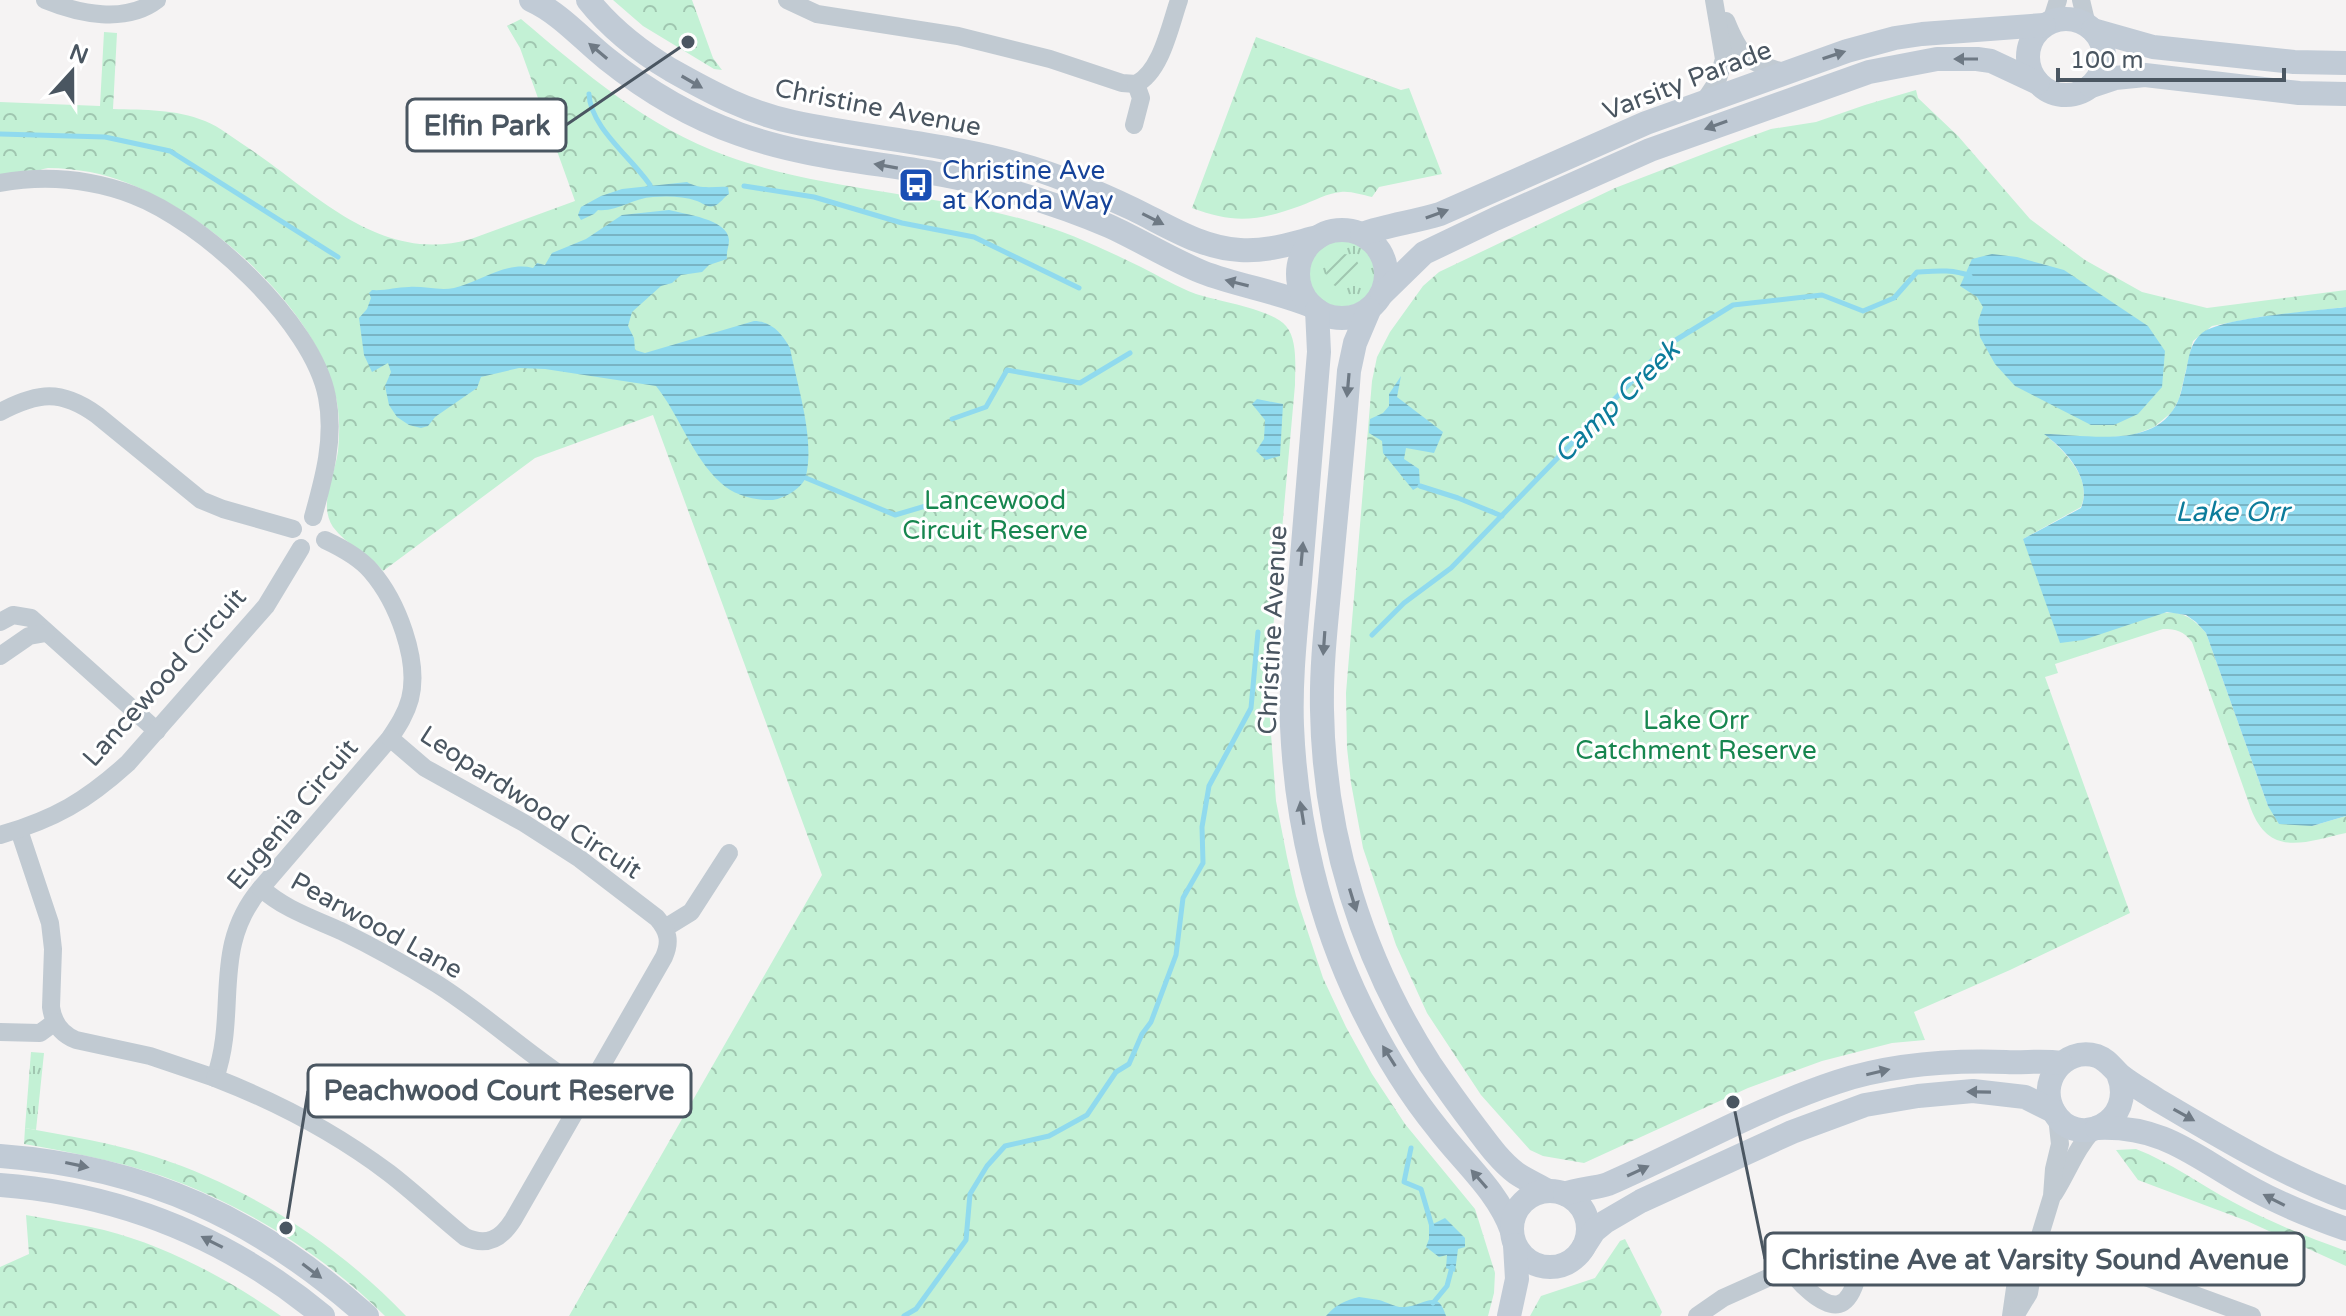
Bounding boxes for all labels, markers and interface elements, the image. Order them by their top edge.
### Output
north arrow [32,32,112,112]
scale bar [2058,32,2284,82]
street label: Varsity Parade [1599,34,1776,127]
text: N [66,39,92,70]
one-way arrow [588,43,608,60]
text: 100 m [2070,46,2144,75]
one-way arrow [1822,49,1846,61]
one-way arrow [1953,53,1978,65]
street label: Christine Avenue [772,72,984,143]
one-way arrow [681,75,703,89]
callout: Elfin Park [407,99,566,151]
text: Elfin Park [424,109,550,143]
one-way arrow [1704,120,1728,132]
place label: Christine Ave at Konda Way [942,155,1113,216]
one-way arrow [874,159,899,171]
bus stop icon: Christine Ave at Konda Way [897,166,935,204]
one-way arrow [1425,208,1449,220]
one-way arrow [1142,212,1165,226]
one-way arrow [1225,276,1250,288]
water label: Camp Creek [1546,332,1688,470]
one-way arrow [1341,373,1354,398]
park label: Lancewood Circuit Reserve [902,485,1088,546]
water label: Lake Orr [2175,495,2292,529]
street label: Christine Avenue [1252,525,1293,735]
one-way arrow [1296,541,1309,566]
street label: Lancewood Circuit [76,582,253,773]
one-way arrow [1317,631,1330,656]
park label: Lake Orr Catchment Reserve [1575,705,1817,766]
street label: Leopardwood Circuit [414,719,647,886]
street label: Eugenia Circuit [220,733,364,896]
one-way arrow [1295,800,1307,825]
street label: Pearwood Lane [285,865,468,985]
one-way arrow [1347,889,1360,913]
one-way arrow [1381,1045,1396,1066]
callout: Peachwood Court Reserve [308,1065,691,1117]
one-way arrow [1866,1065,1891,1078]
text: Peachwood Court Reserve [324,1074,675,1108]
one-way arrow [1966,1086,1991,1098]
one-way arrow [2173,1108,2196,1122]
one-way arrow [65,1160,90,1172]
one-way arrow [1627,1164,1650,1178]
one-way arrow [1470,1169,1488,1188]
one-way arrow [2262,1193,2285,1207]
callout: Christine Ave at Varsity Sound Avenue [1765,1233,2304,1285]
one-way arrow [201,1236,223,1250]
text: Christine Ave at Varsity Sound Avenue [1781,1243,2289,1277]
one-way arrow [302,1262,323,1278]

